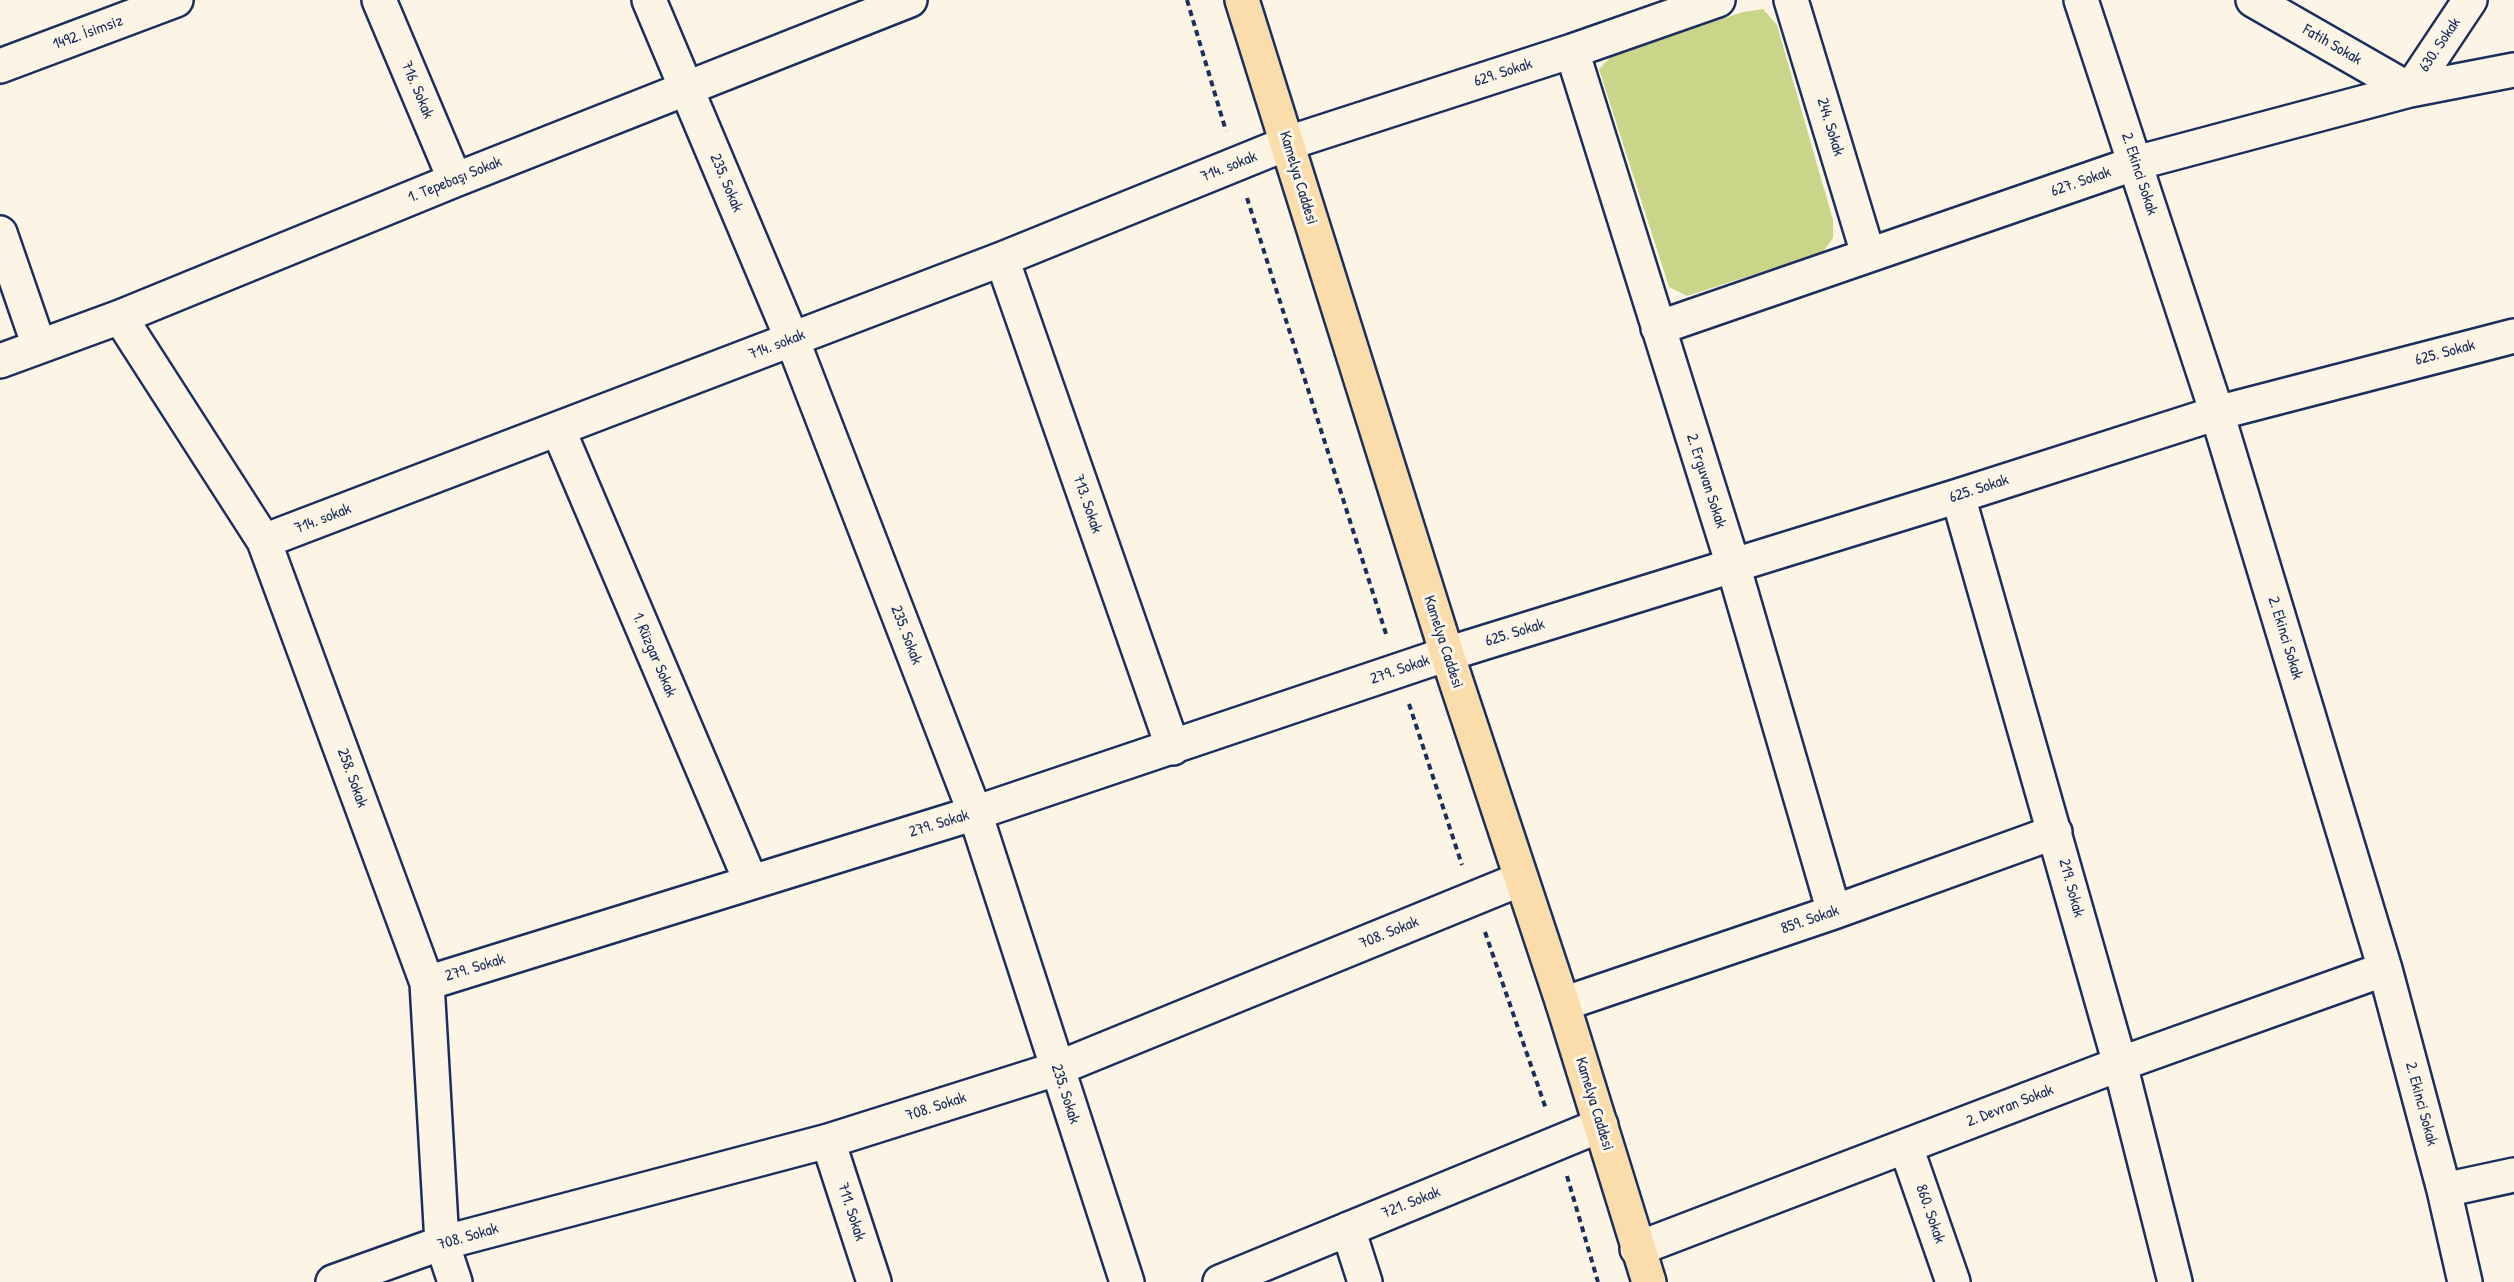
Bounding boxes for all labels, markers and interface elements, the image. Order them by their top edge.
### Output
street label: 1492. İsimsiz [50,11,126,55]
street label: 630. Sokak [2415,14,2465,76]
street label: Fatih Sokak [2299,20,2365,70]
street label: 629. Sokak [1471,55,1535,91]
street label: 716. Sokak [396,58,438,122]
street label: 244. Sokak [1812,96,1848,158]
street label: Kamelya Caddesi [1275,129,1321,227]
street label: 2. Ekinci Sokak [2117,130,2161,218]
street label: 714. sokak [1198,147,1260,187]
street label: 235. Sokak [705,151,747,215]
street label: 1. Tepebaşı Sokak [405,152,505,208]
street label: 627. Sokak [2048,163,2114,201]
street label: 714. sokak [746,325,808,365]
street label: 625. Sokak [2413,336,2477,370]
street label: 2. Erguvan Sokak [1682,431,1730,531]
street label: 625. Sokak [1947,470,2011,508]
street label: 713. Sokak [1068,472,1106,536]
street label: 714. sokak [292,499,354,539]
street label: Kamelya Caddesi [1419,593,1467,691]
street label: 2. Ekinci Sokak [2263,594,2307,682]
street label: 235. Sokak [886,603,926,667]
street label: 1. Rüzgar Sokak [628,610,680,700]
street label: 625. Sokak [1483,615,1547,651]
street label: 279. Sokak [1368,651,1432,689]
street label: 258. Sokak [332,746,372,810]
street label: 279. Sokak [907,806,971,842]
street label: 219. Sokak [2054,857,2088,919]
street label: 859. Sokak [1779,901,1841,939]
street label: 708. Sokak [1356,912,1422,954]
street label: 279. Sokak [443,950,507,986]
street label: Kamelya Caddesi [1571,1055,1617,1153]
street label: 2. Ekinci Sokak [2401,1060,2441,1148]
street label: 235. Sokak [1046,1062,1084,1126]
street label: 2. Devran Sokak [1964,1081,2056,1131]
street label: 708. Sokak [903,1088,969,1126]
street label: 711. Sokak [833,1181,869,1243]
street label: 860. Sokak [1911,1182,1949,1246]
street label: 721. Sokak [1379,1183,1443,1223]
street label: 708. Sokak [435,1219,501,1255]

